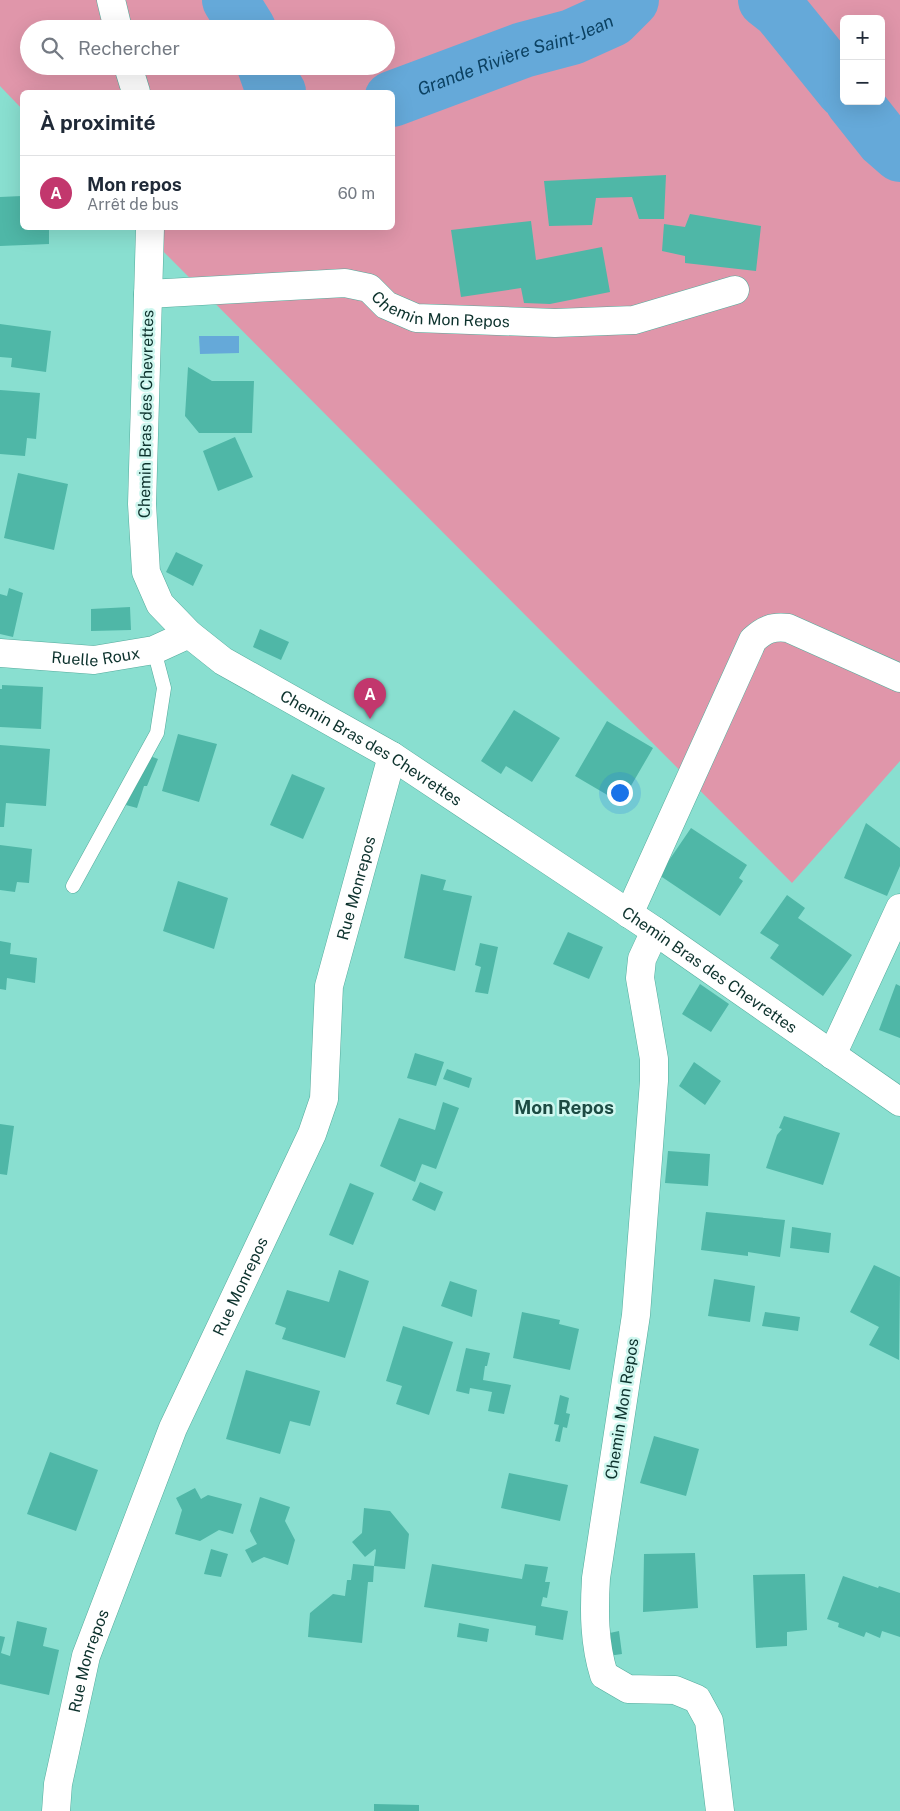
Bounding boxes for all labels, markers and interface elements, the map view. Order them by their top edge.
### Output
water label: Grande Rivière Saint-Jean [414,9,616,99]
map controls [840,15,885,105]
button: + [840,15,885,60]
search box [20,20,395,75]
icon: search [38,34,66,62]
text: Rechercher [78,37,180,59]
button: − [840,60,885,105]
text: À proximité [40,110,156,135]
text: Mon repos [87,173,182,195]
text: A [50,184,62,203]
text: 60 m [338,184,375,203]
text: Arrêt de bus [87,195,179,214]
street label: Chemin Mon Repos [368,287,510,331]
street label: Chemin Bras des Chevrettes [135,310,157,518]
street label: Ruelle Roux [51,643,141,670]
pin: A [354,678,386,719]
street label: Chemin Bras des Chevrettes [277,686,466,809]
your location [607,780,633,806]
street label: Rue Monrepos [333,834,379,942]
street label: Chemin Bras des Chevrettes [619,902,801,1037]
district label: Mon Repos [514,1096,614,1118]
street label: Rue Monrepos [209,1234,272,1339]
street label: Chemin Mon Repos [601,1337,643,1481]
street label: Rue Monrepos [64,1606,113,1714]

